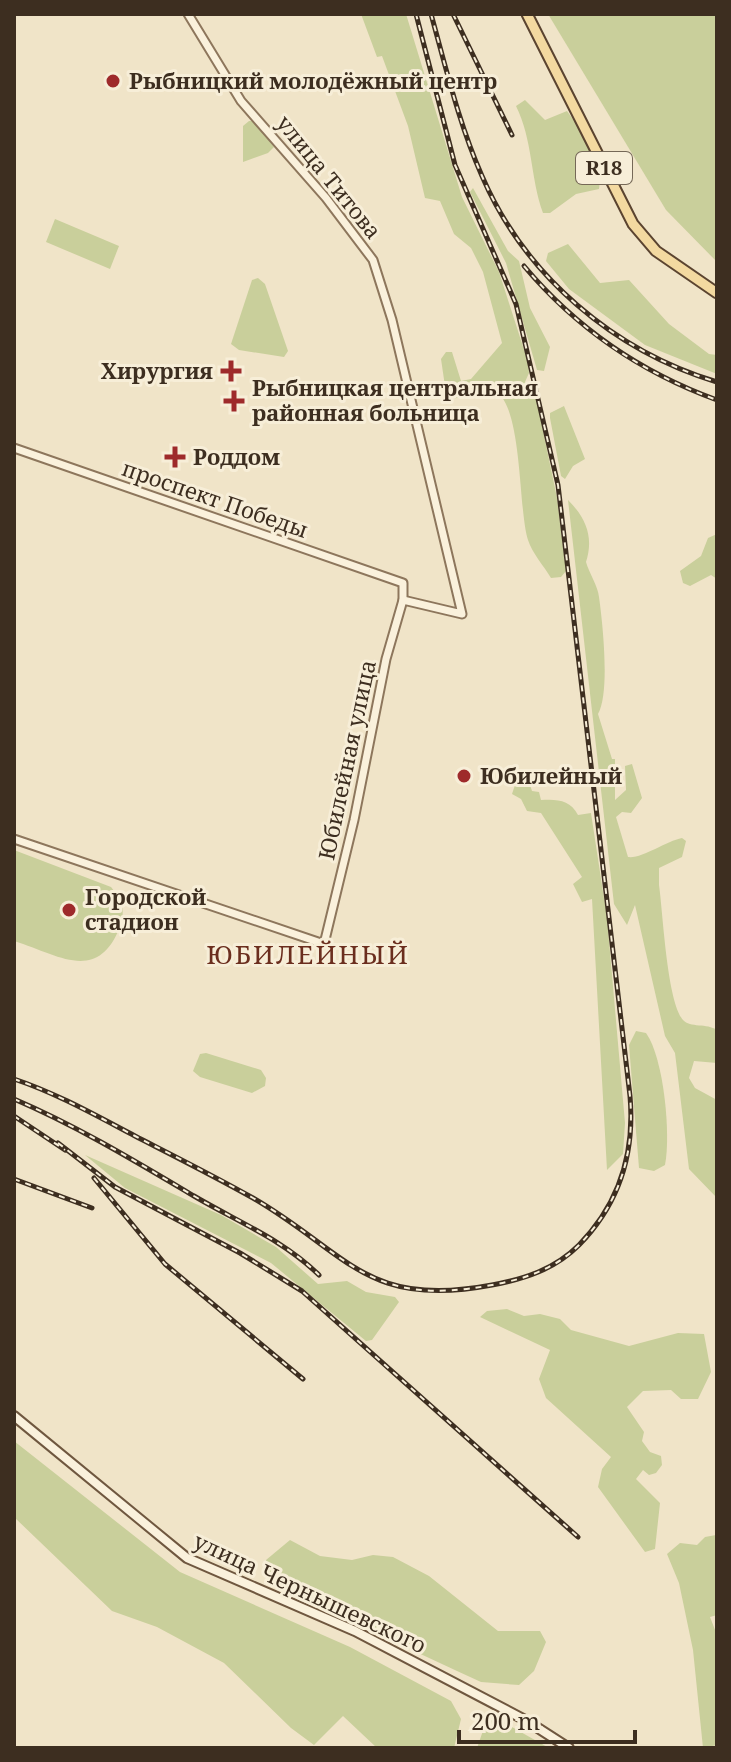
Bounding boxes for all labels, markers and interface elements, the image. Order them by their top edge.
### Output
place label: Рыбницкий молодёжный центр [129,65,497,95]
marker: Рыбницкий молодёжный центр [104,72,122,90]
street label: улица Титова [271,108,389,245]
road number: R18 [576,152,632,184]
place label: Хирургия [101,355,214,385]
marker: Хирургия [220,360,242,382]
place label: Рыбницкая центральная районная больница [252,372,539,427]
marker: Рыбницкая центральная районная больница [223,390,245,412]
place label: Роддом [193,441,280,471]
marker: Роддом [164,446,186,468]
street label: проспект Победы [118,452,312,544]
street label: Юбилейная улица [310,657,382,863]
place label: Юбилейный [480,760,622,790]
marker: Юбилейный [455,767,473,785]
place label: Городской стадион [85,881,206,936]
marker: Городской стадион [60,901,78,919]
district label: ЮБИЛЕЙНЫЙ [206,936,410,972]
street label: улица Чернышевского [189,1525,432,1659]
scale bar [459,1694,635,1744]
text: 200 m [471,1704,540,1737]

